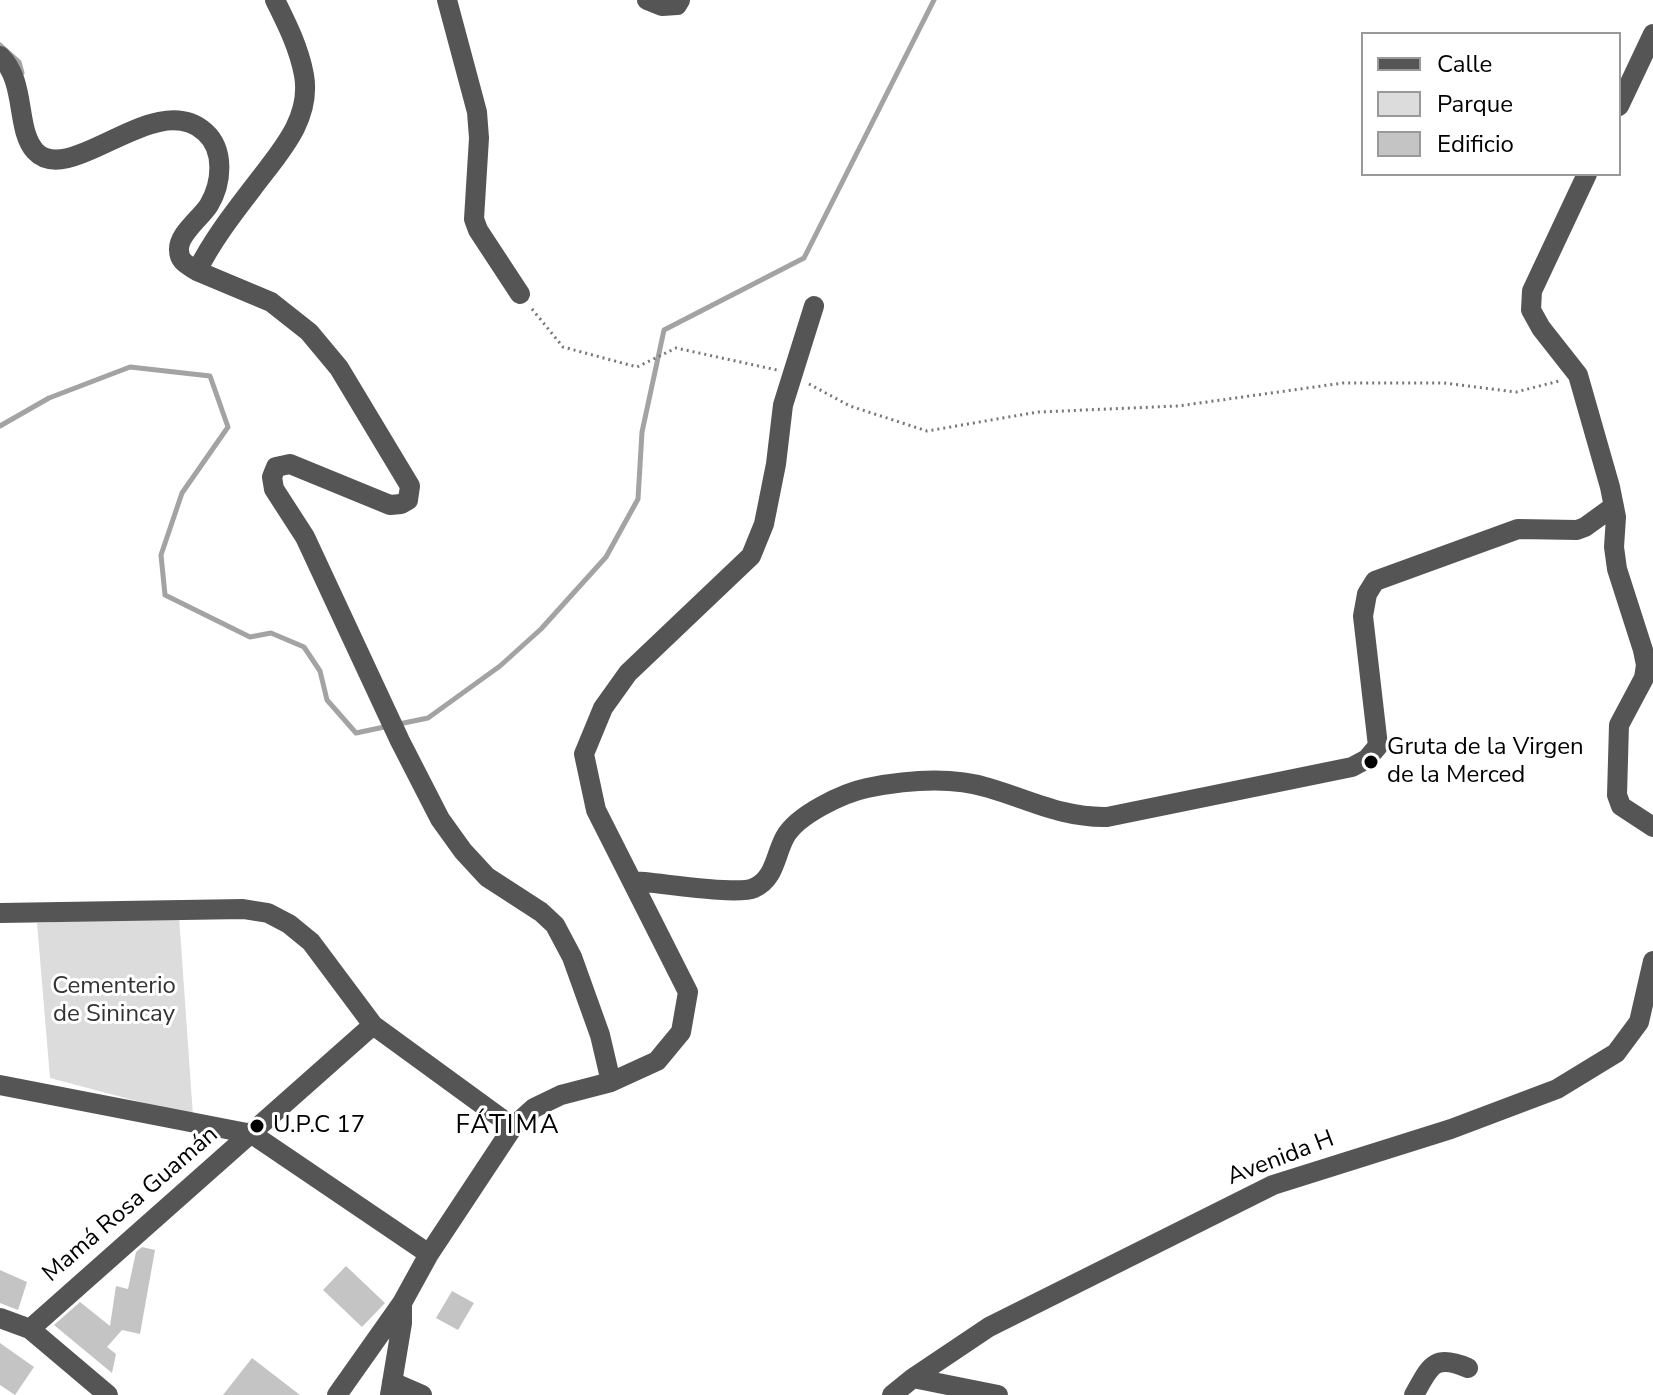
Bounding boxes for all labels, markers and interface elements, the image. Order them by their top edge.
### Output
legend [1361,32,1621,176]
text: Calle [1437,48,1492,80]
text: Parque [1437,88,1513,120]
text: Edificio [1437,128,1514,160]
place label: Gruta de la Virgen de la Merced [1387,734,1584,790]
marker: Gruta de la Virgen de la Merced [1362,753,1380,771]
park label: Cementerio de Sinincay [52,973,176,1029]
district label: FÁTIMA [455,1111,561,1143]
place label: U.P.C 17 [273,1112,365,1140]
marker: U.P.C 17 [248,1117,266,1135]
street label: Mamá Rosa Guamán [38,1121,224,1289]
street label: Avenida H [1223,1125,1339,1193]

